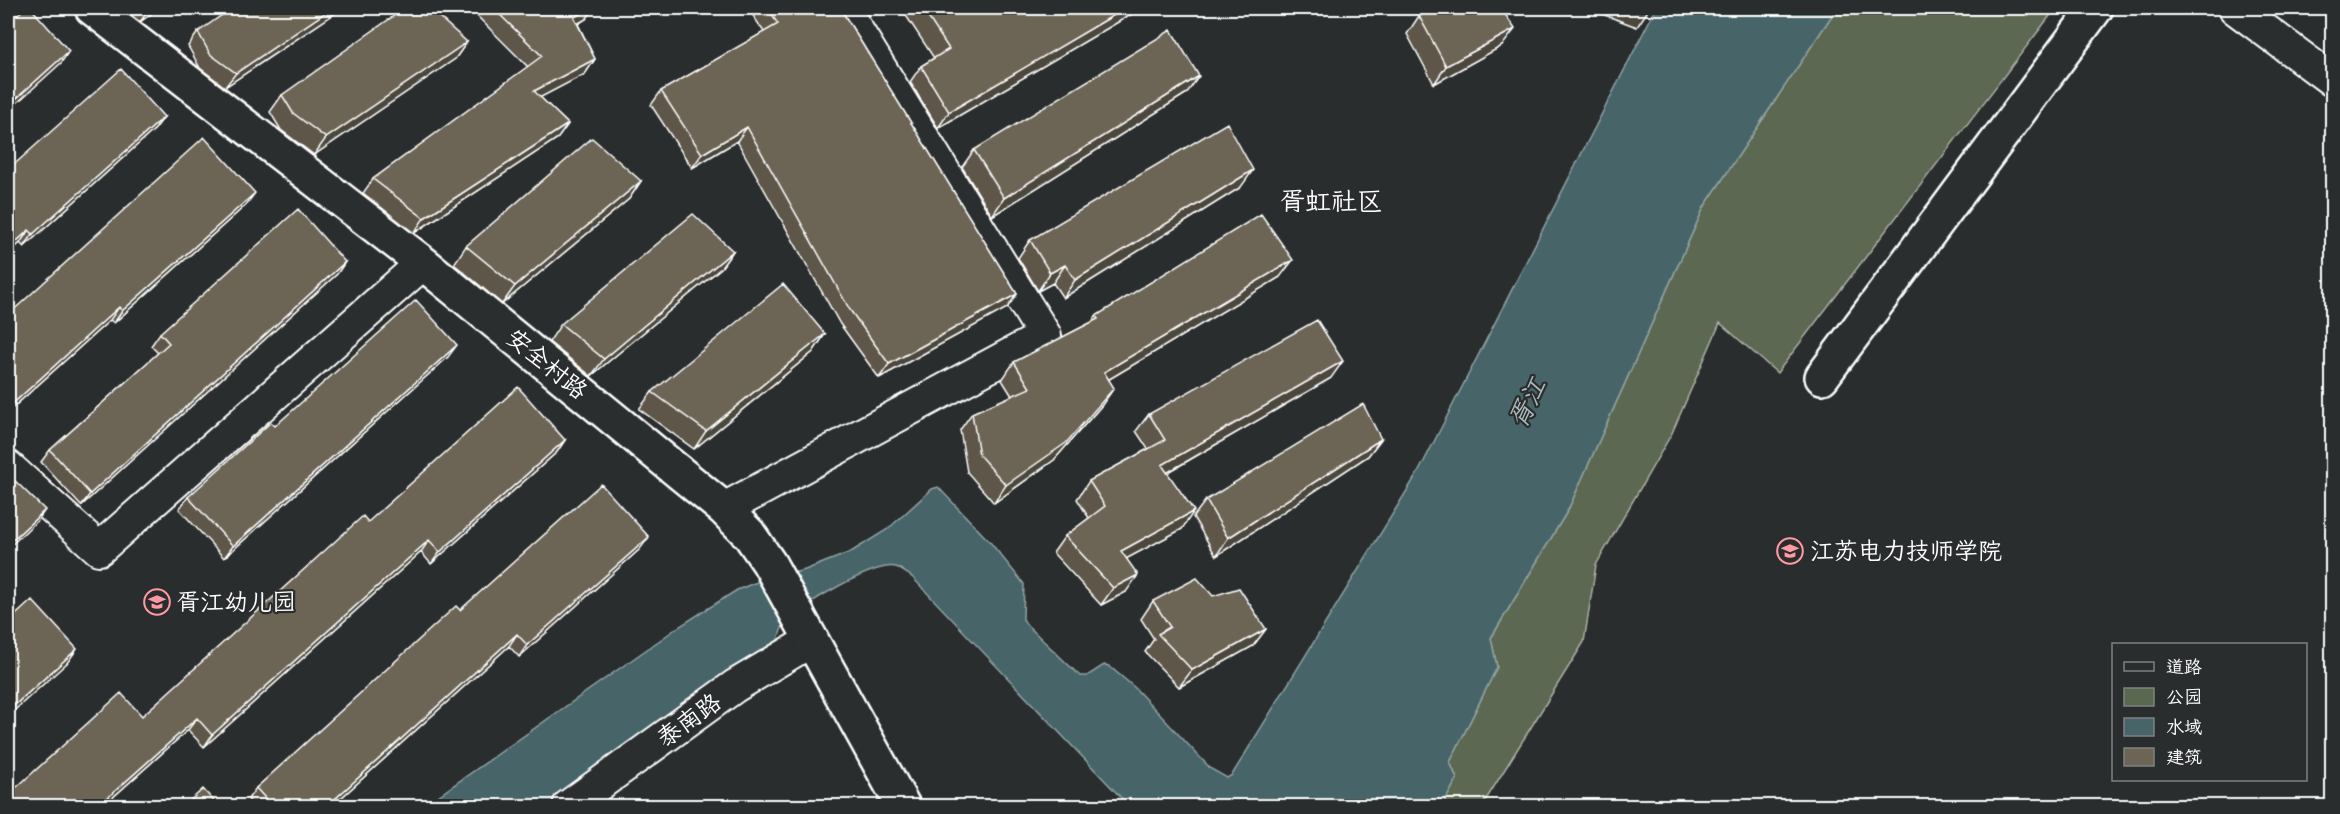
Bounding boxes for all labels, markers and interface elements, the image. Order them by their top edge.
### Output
district label: 胥虹社区 [1279,186,1383,220]
street label: 安全村路 [499,323,593,407]
water label: 胥江 [1502,372,1556,435]
school or university icon: 江苏电力技师学院 [1775,536,1805,566]
place label: 江苏电力技师学院 [1810,537,2002,568]
school or university icon: 胥江幼儿园 [142,587,172,617]
place label: 胥江幼儿园 [176,588,296,619]
legend [2112,643,2307,781]
text: 道路 [2166,656,2202,680]
text: 公园 [2166,686,2202,710]
street label: 泰南路 [652,688,728,755]
text: 水域 [2166,716,2202,740]
text: 建筑 [2166,746,2202,770]

